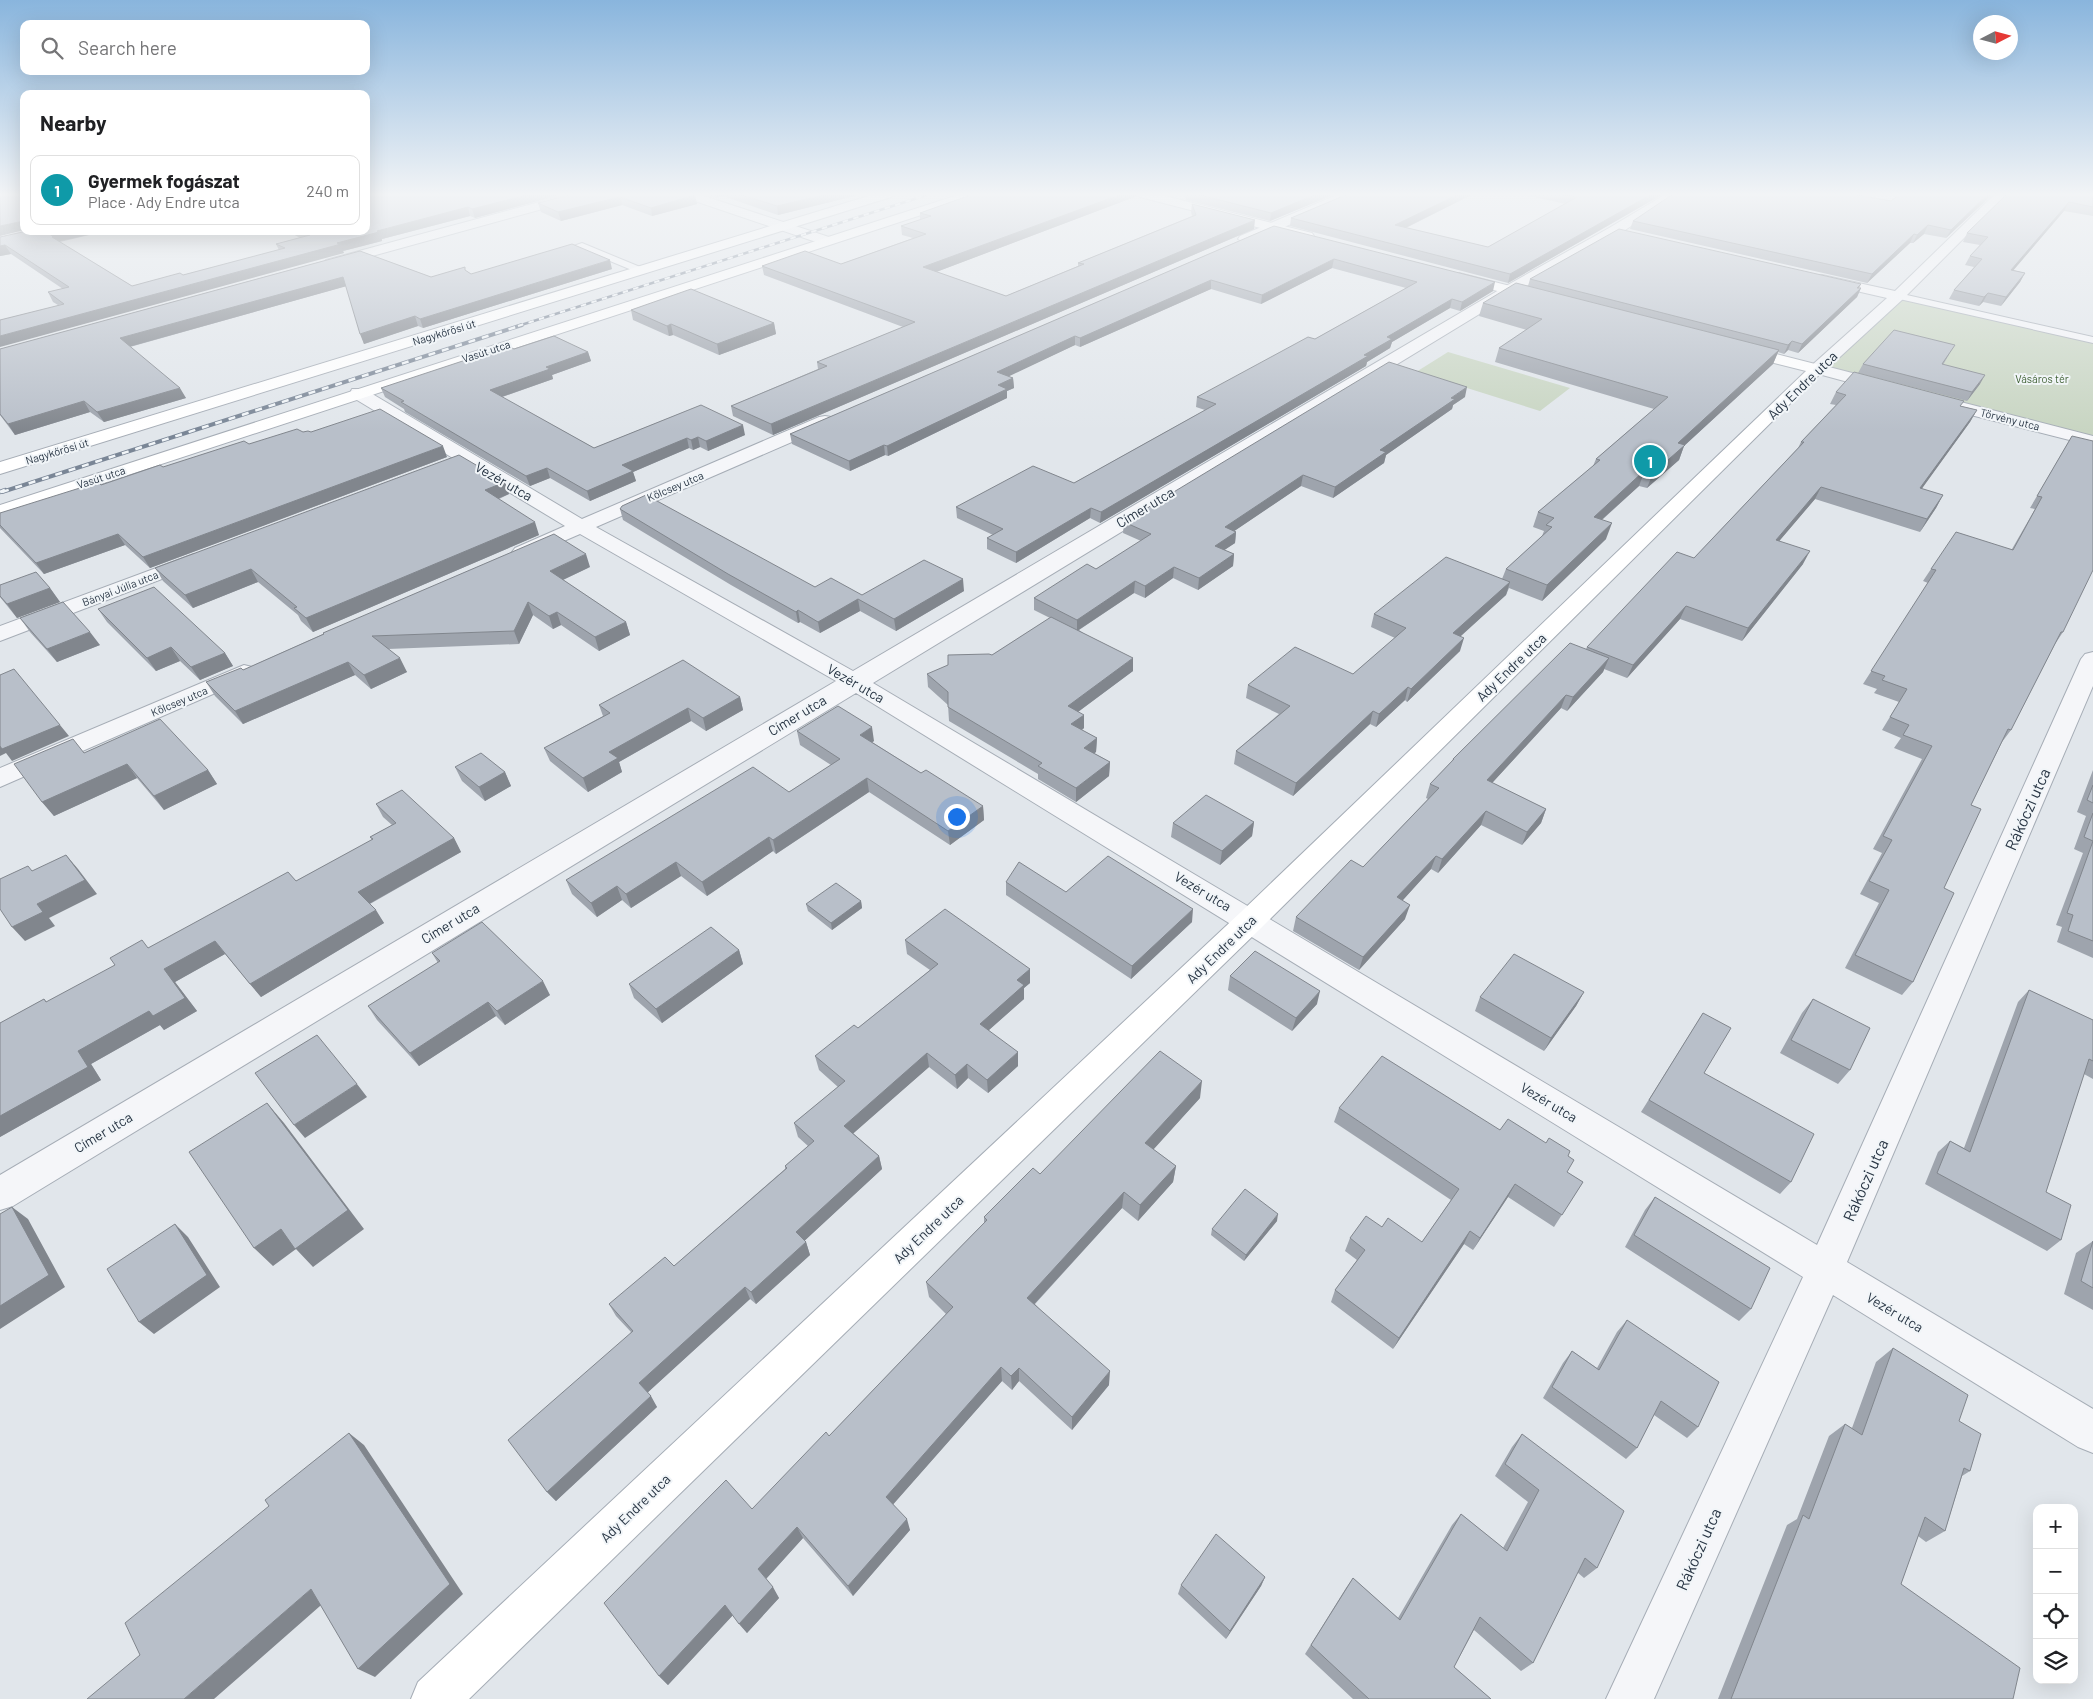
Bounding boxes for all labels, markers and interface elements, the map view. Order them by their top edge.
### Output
north arrow [1973,15,2018,60]
search box [20,20,370,75]
icon: search [38,34,66,62]
text: Search here [78,36,177,59]
text: Nearby [40,110,106,135]
text: Gyermek fogászat [88,169,240,192]
text: 1 [54,181,60,200]
text: 240 m [306,181,349,200]
text: Place · Ady Endre utca [88,192,240,211]
street label: Nagykőrösi út [411,316,477,348]
street label: Vasút utca [460,337,512,365]
street label: Ady Endre utca [1763,347,1841,423]
park label: Vásáros tér [2015,372,2069,385]
street label: Törvény utca [1979,405,2041,433]
street label: Nagykőrösi út [24,435,90,467]
pin: 1 [1634,442,1666,480]
street label: Vezér utca [472,458,536,504]
street label: Vasút utca [75,463,127,491]
street label: Kölcsey utca [645,468,705,504]
street label: Címer utca [1113,483,1177,531]
street label: Bányai Júlia utca [80,568,160,608]
street label: Ady Endre utca [1472,629,1550,705]
street label: Vezér utca [824,660,888,706]
street label: Kölcsey utca [149,683,209,719]
street label: Címer utca [765,691,829,739]
street label: Rákóczi utca [2000,765,2054,853]
your location [944,804,970,830]
street label: Vezér utca [1171,867,1235,915]
street label: Címer utca [418,899,482,947]
street label: Ady Endre utca [1182,911,1260,987]
street label: Vezér utca [1517,1078,1581,1126]
street label: Címer utca [71,1108,135,1156]
street label: Rákóczi utca [1838,1136,1892,1224]
street label: Ady Endre utca [889,1191,967,1267]
street label: Vezér utca [1863,1288,1927,1336]
street label: Ady Endre utca [596,1470,674,1546]
map controls [2033,1504,2078,1684]
button: + [2033,1504,2078,1549]
street label: Rákóczi utca [1671,1505,1725,1593]
button: − [2033,1549,2078,1594]
button: locate [2033,1594,2078,1639]
button: layers [2033,1639,2078,1684]

